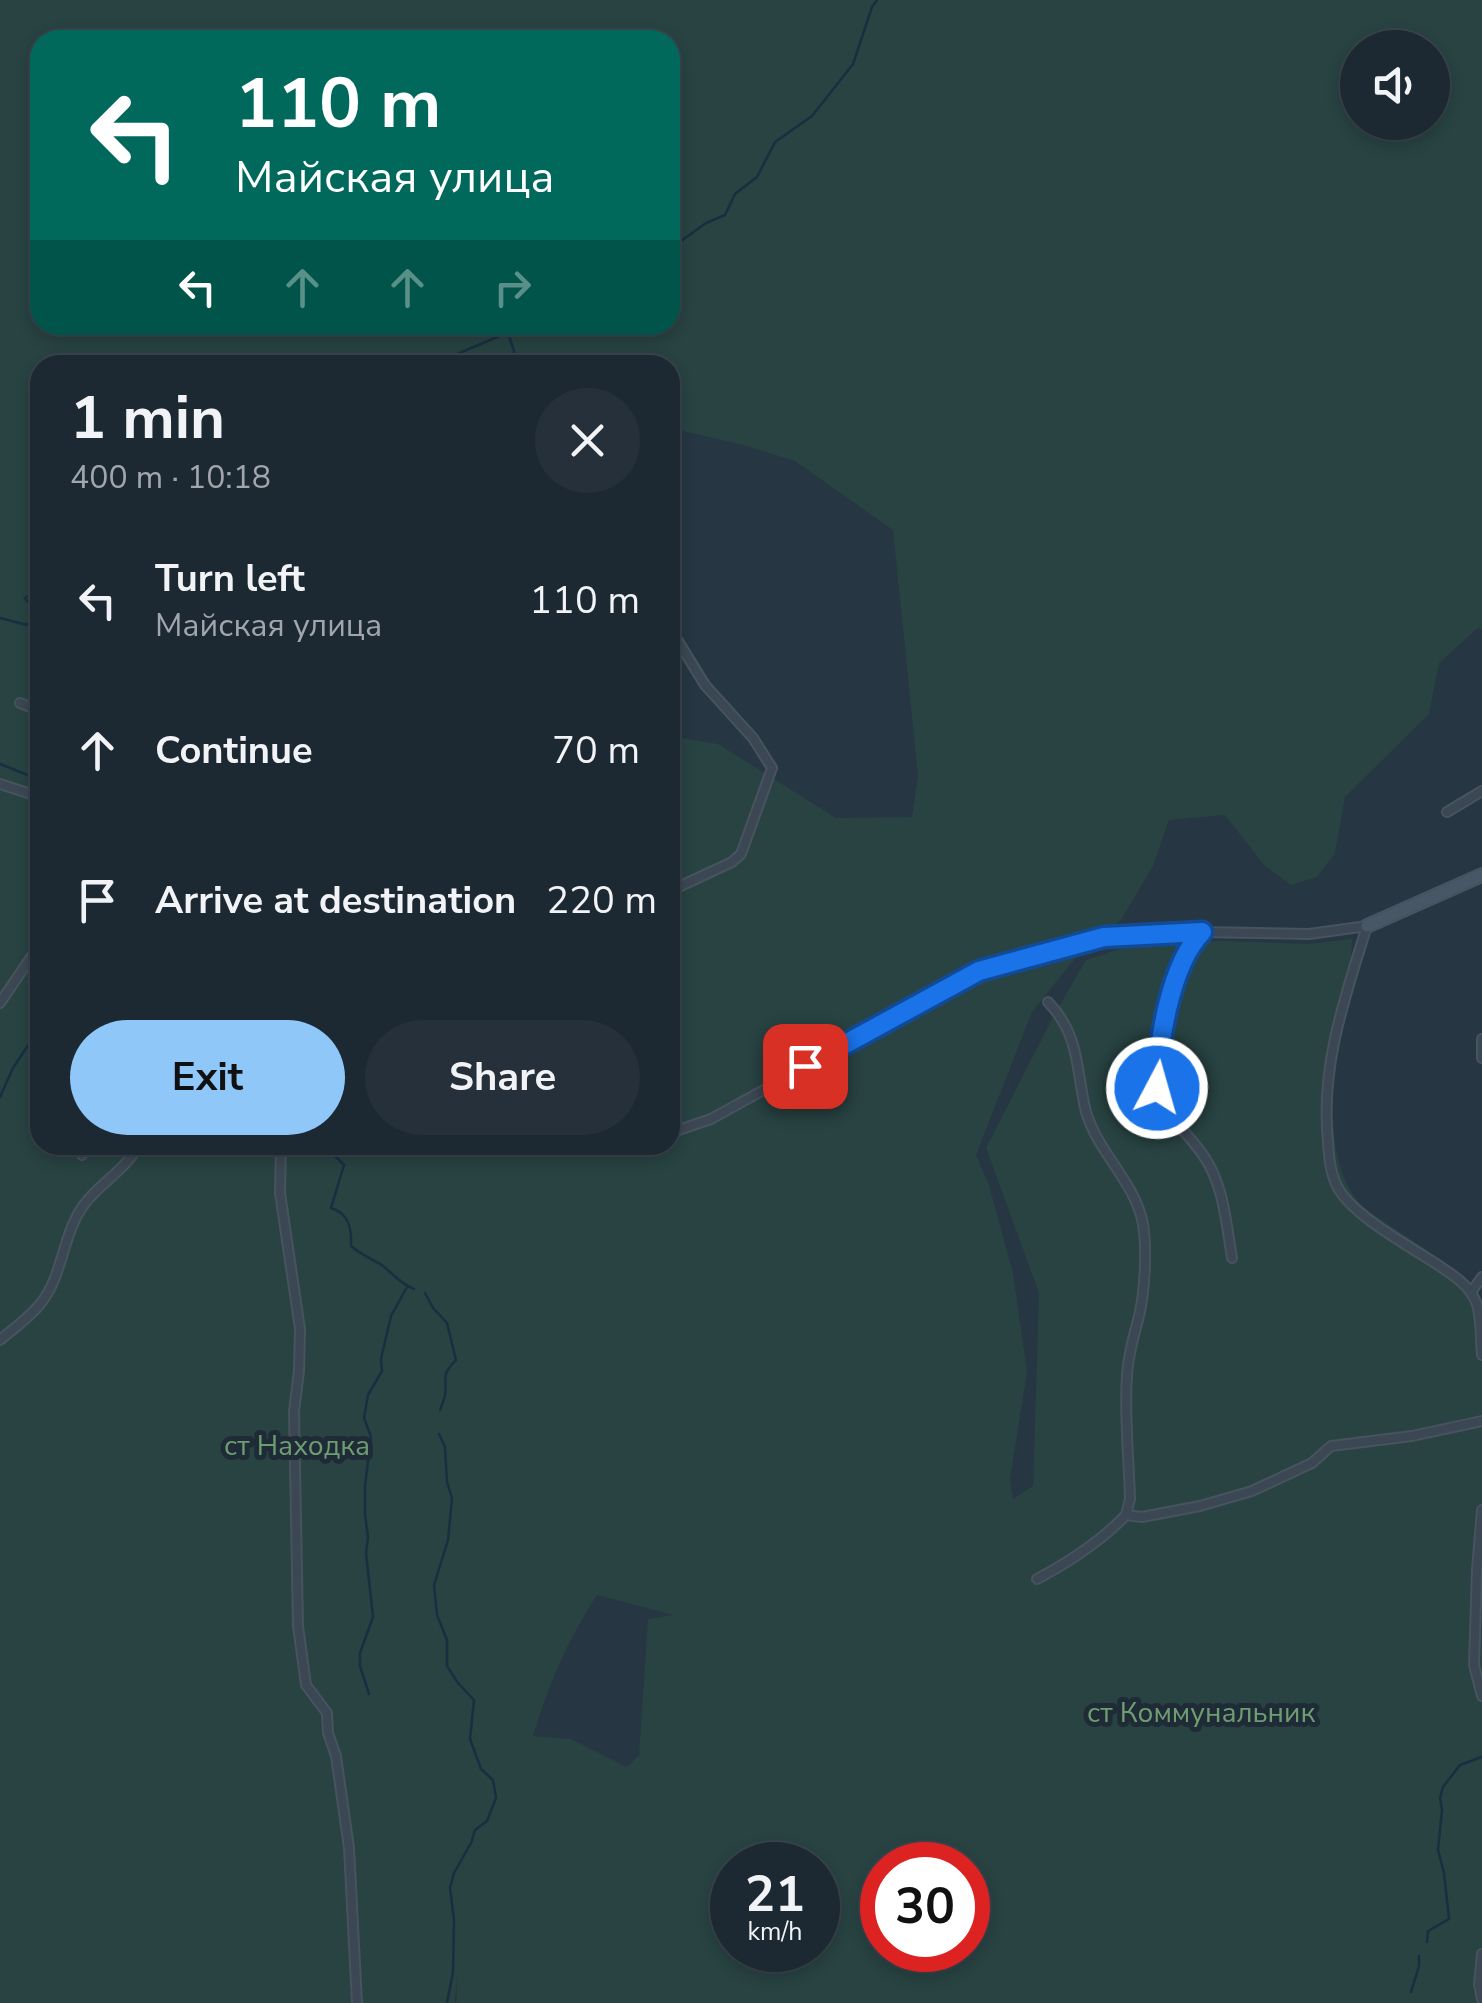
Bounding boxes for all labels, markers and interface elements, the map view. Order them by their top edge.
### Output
map controls [1340,30,1450,140]
button: sound [1340,30,1450,140]
text: 110 m [235,56,441,152]
icon: left [70,70,200,200]
text: Майская улица [235,147,555,208]
icon: left [170,260,225,315]
icon: ahead [275,260,330,315]
icon: ahead [380,260,435,315]
icon: right [485,260,540,315]
text: 1 min [70,377,225,459]
button: close [535,388,640,493]
text: 400 m · 10:18 [70,456,271,499]
text: Turn left [155,553,305,604]
icon: left [70,573,125,628]
text: 110 m [529,575,640,626]
text: Майская улица [155,604,382,647]
icon: ahead [70,723,125,778]
text: Continue [155,725,313,776]
text: 70 m [552,725,640,776]
icon: arrive [70,873,125,928]
text: Arrive at destination [155,875,516,926]
text: 220 m [546,875,657,926]
button: Exit [70,1020,345,1135]
button: Share [365,1020,640,1135]
pin [763,1024,848,1109]
position arrow [1105,1036,1209,1140]
icon: arrive [778,1039,833,1094]
park label: ст Находка [224,1427,370,1465]
park label: ст Коммунальник [1087,1694,1315,1732]
speed limit sign: 30 [860,1842,990,1972]
text: 21 [745,1860,805,1929]
text: km/h [747,1915,803,1949]

